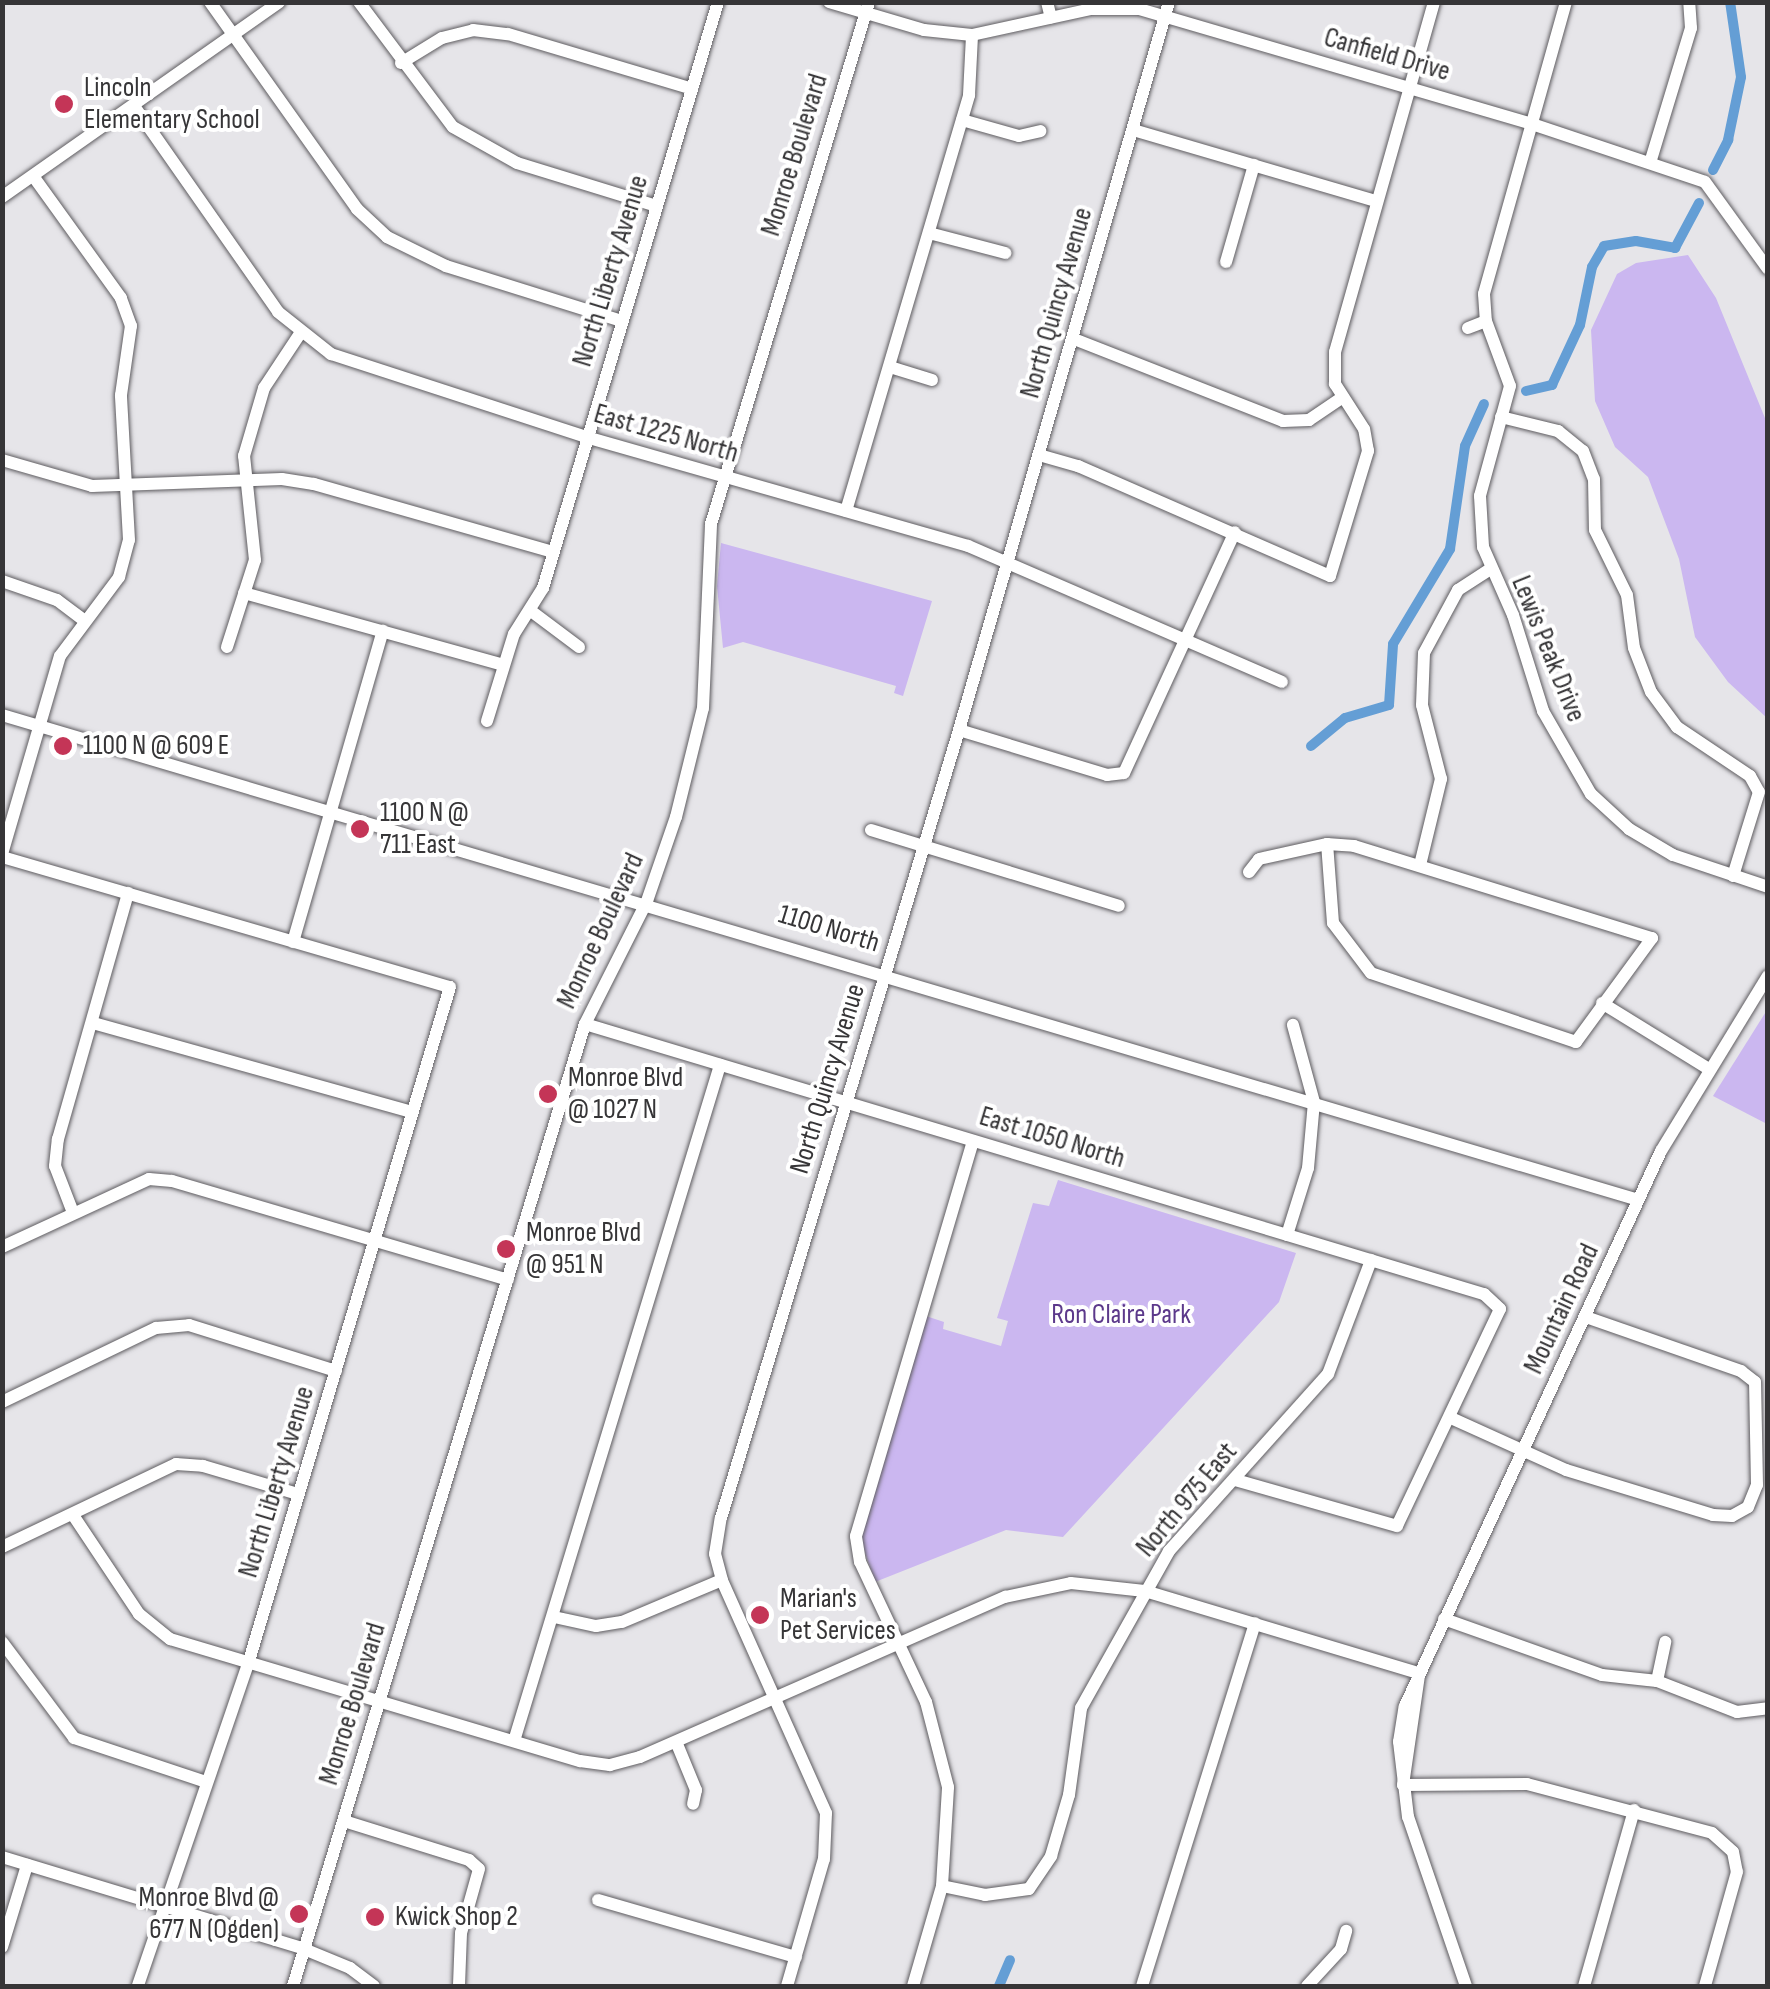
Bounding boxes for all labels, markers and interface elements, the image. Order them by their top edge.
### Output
street label: Canfield Drive [1320,21,1454,89]
street label: Monroe Boulevard [754,70,836,240]
place label: Lincoln Elementary School [84,71,260,137]
marker: Lincoln Elementary School [53,93,75,115]
street label: North Liberty Avenue [566,171,656,371]
street label: North Quincy Avenue [1014,204,1100,402]
street label: East 1225 North [590,397,742,471]
street label: Lewis Peak Drive [1503,571,1593,727]
place label: 1100 N @ 609 E [83,729,229,763]
marker: 1100 N @ 609 E [52,735,74,757]
place label: 1100 N @ 711 East [380,796,469,862]
marker: 1100 N @ 711 East [349,818,371,840]
street label: Monroe Boulevard [550,848,652,1014]
street label: 1100 North [774,898,884,960]
street label: North Quincy Avenue [783,980,873,1178]
place label: Monroe Blvd @ 1027 N [568,1061,683,1127]
marker: Monroe Blvd @ 1027 N [537,1083,559,1105]
street label: East 1050 North [975,1100,1129,1176]
place label: Monroe Blvd @ 951 N [526,1216,641,1282]
marker: Monroe Blvd @ 951 N [495,1238,517,1260]
street label: Mountain Road [1517,1239,1607,1379]
park label: Ron Claire Park [1051,1298,1191,1332]
street label: North Liberty Avenue [232,1382,322,1582]
street label: North 975 East [1129,1436,1245,1564]
place label: Marian's Pet Services [780,1582,896,1648]
marker: Marian's Pet Services [749,1604,771,1626]
street label: Monroe Boulevard [312,1619,394,1789]
place label: Monroe Blvd @ 677 N (Ogden) [139,1881,279,1947]
place label: Kwick Shop 2 [395,1900,518,1934]
marker: Monroe Blvd @ 677 N (Ogden) [288,1903,310,1925]
marker: Kwick Shop 2 [364,1906,386,1928]

